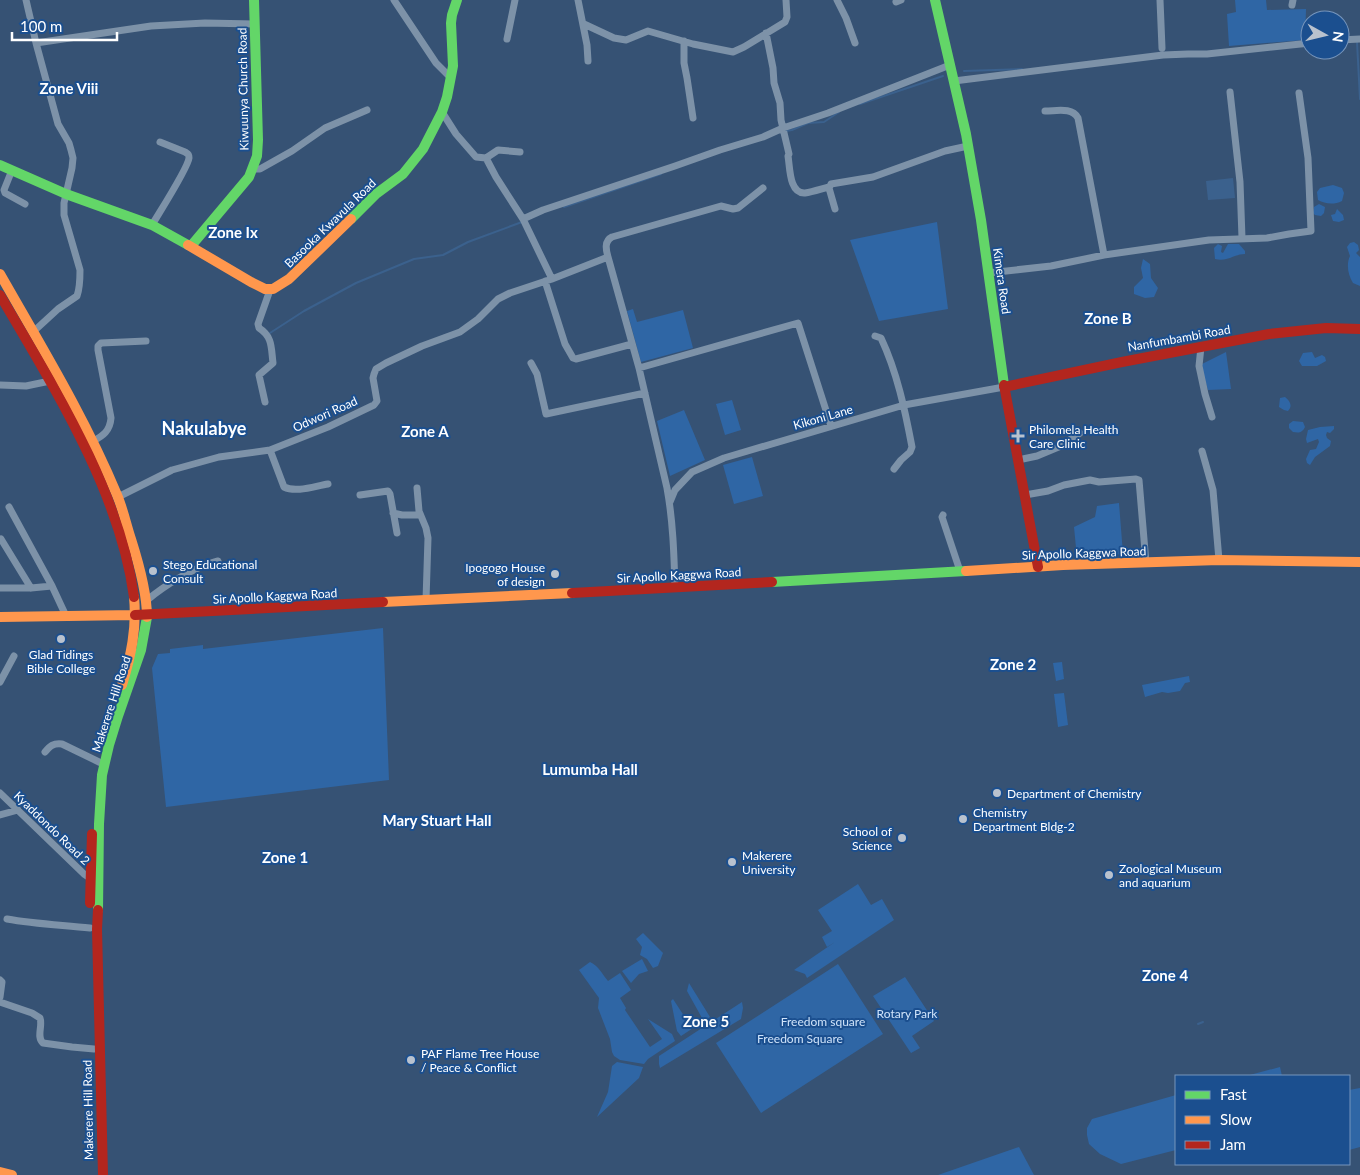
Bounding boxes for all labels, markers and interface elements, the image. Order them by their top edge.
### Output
scale bar [12,10,118,42]
north arrow [1300,10,1350,60]
text: 100 m [20,17,62,35]
street label: Kiwuunya Church Road [234,27,252,151]
text: N [1329,30,1348,43]
district label: Zone Viii [40,79,99,97]
street label: Basooka Kwavula Road [281,175,379,271]
district label: Zone Ix [208,223,258,241]
street label: Kimera Road [990,247,1014,315]
district label: Zone B [1084,309,1132,327]
street label: Nanfumbambi Road [1126,322,1232,354]
street label: Odwori Road [290,393,360,435]
street label: Kikoni Lane [792,401,854,433]
district label: Nakulabye [162,417,247,439]
district label: Zone A [401,422,449,440]
place label: Philomela Health Care Clinic [1029,422,1119,451]
marker: Philomela Health Care Clinic [1011,429,1025,443]
street label: Sir Apollo Kaggwa Road [1021,543,1147,563]
place label: Stego Educational Consult [163,557,257,586]
place label: Ipogogo House of design [465,560,545,589]
street label: Sir Apollo Kaggwa Road [616,564,742,586]
marker: Stego Educational Consult [147,565,159,577]
marker: Ipogogo House of design [549,568,561,580]
street label: Sir Apollo Kaggwa Road [212,585,338,607]
marker: Glad Tidings Bible College [55,633,67,645]
place label: Glad Tidings Bible College [27,647,95,676]
street label: Makerere Hill Road [88,654,134,754]
district label: Zone 2 [990,655,1036,673]
district label: Lumumba Hall [542,760,638,778]
place label: Department of Chemistry [1007,786,1142,801]
marker: Department of Chemistry [991,787,1003,799]
street label: Kyaddondo Road 2 [11,788,93,868]
place label: Chemistry Department Bldg-2 [973,805,1075,834]
district label: Mary Stuart Hall [382,811,492,829]
marker: Chemistry Department Bldg-2 [957,813,969,825]
place label: School of Science [843,824,893,853]
marker: School of Science [896,832,908,844]
district label: Zone 1 [262,848,308,866]
place label: Makerere University [742,848,796,877]
marker: Makerere University [726,856,738,868]
place label: Zoological Museum and aquarium [1119,861,1222,890]
marker: Zoological Museum and aquarium [1103,869,1115,881]
district label: Zone 4 [1142,966,1188,984]
park label: Rotary Park [877,1006,938,1021]
district label: Zone 5 [683,1012,729,1030]
park label: Freedom square [781,1014,865,1029]
park label: Freedom Square [757,1031,843,1046]
place label: PAF Flame Tree House / Peace & Conflict [421,1046,539,1075]
marker: PAF Flame Tree House / Peace & Conflict [405,1054,417,1066]
street label: Makerere Hill Road [80,1060,96,1160]
legend [1175,1075,1350,1165]
text: Fast [1220,1085,1247,1103]
text: Slow [1220,1110,1252,1128]
text: Jam [1220,1135,1246,1153]

